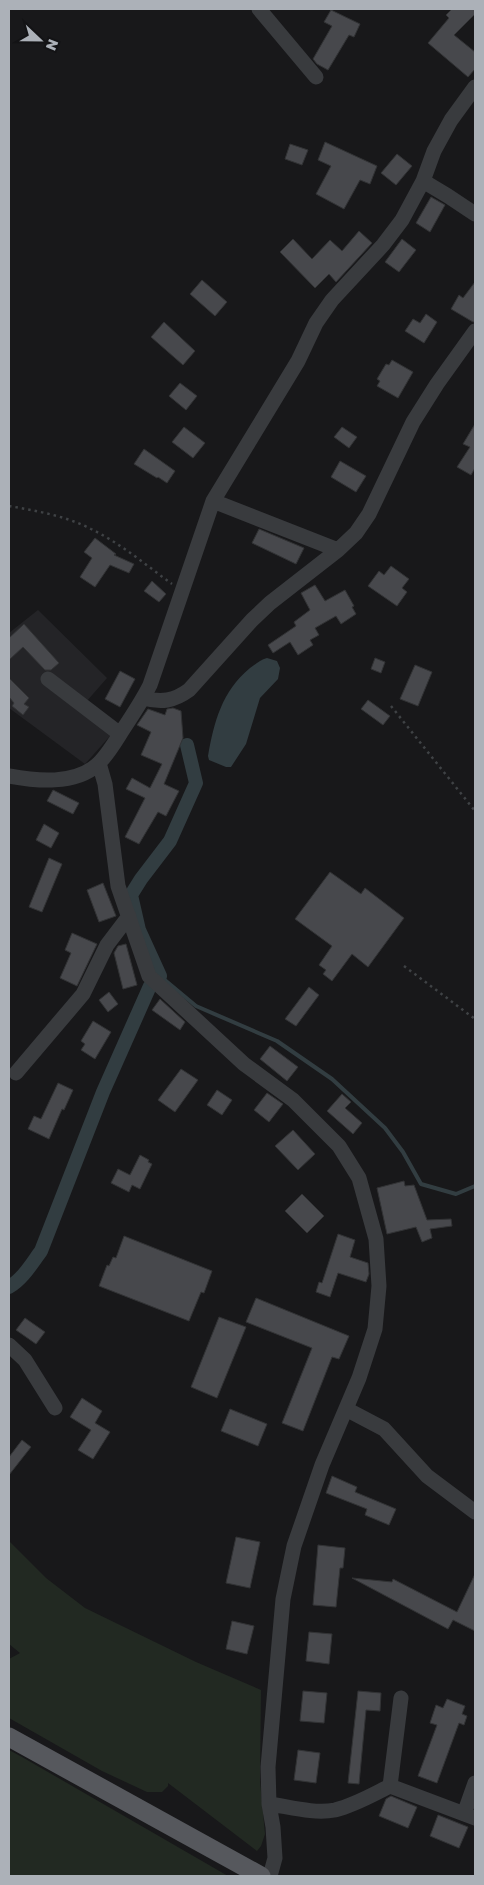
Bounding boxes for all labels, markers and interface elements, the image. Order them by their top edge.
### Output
north arrow [15,15,65,65]
text: N [43,37,62,53]

